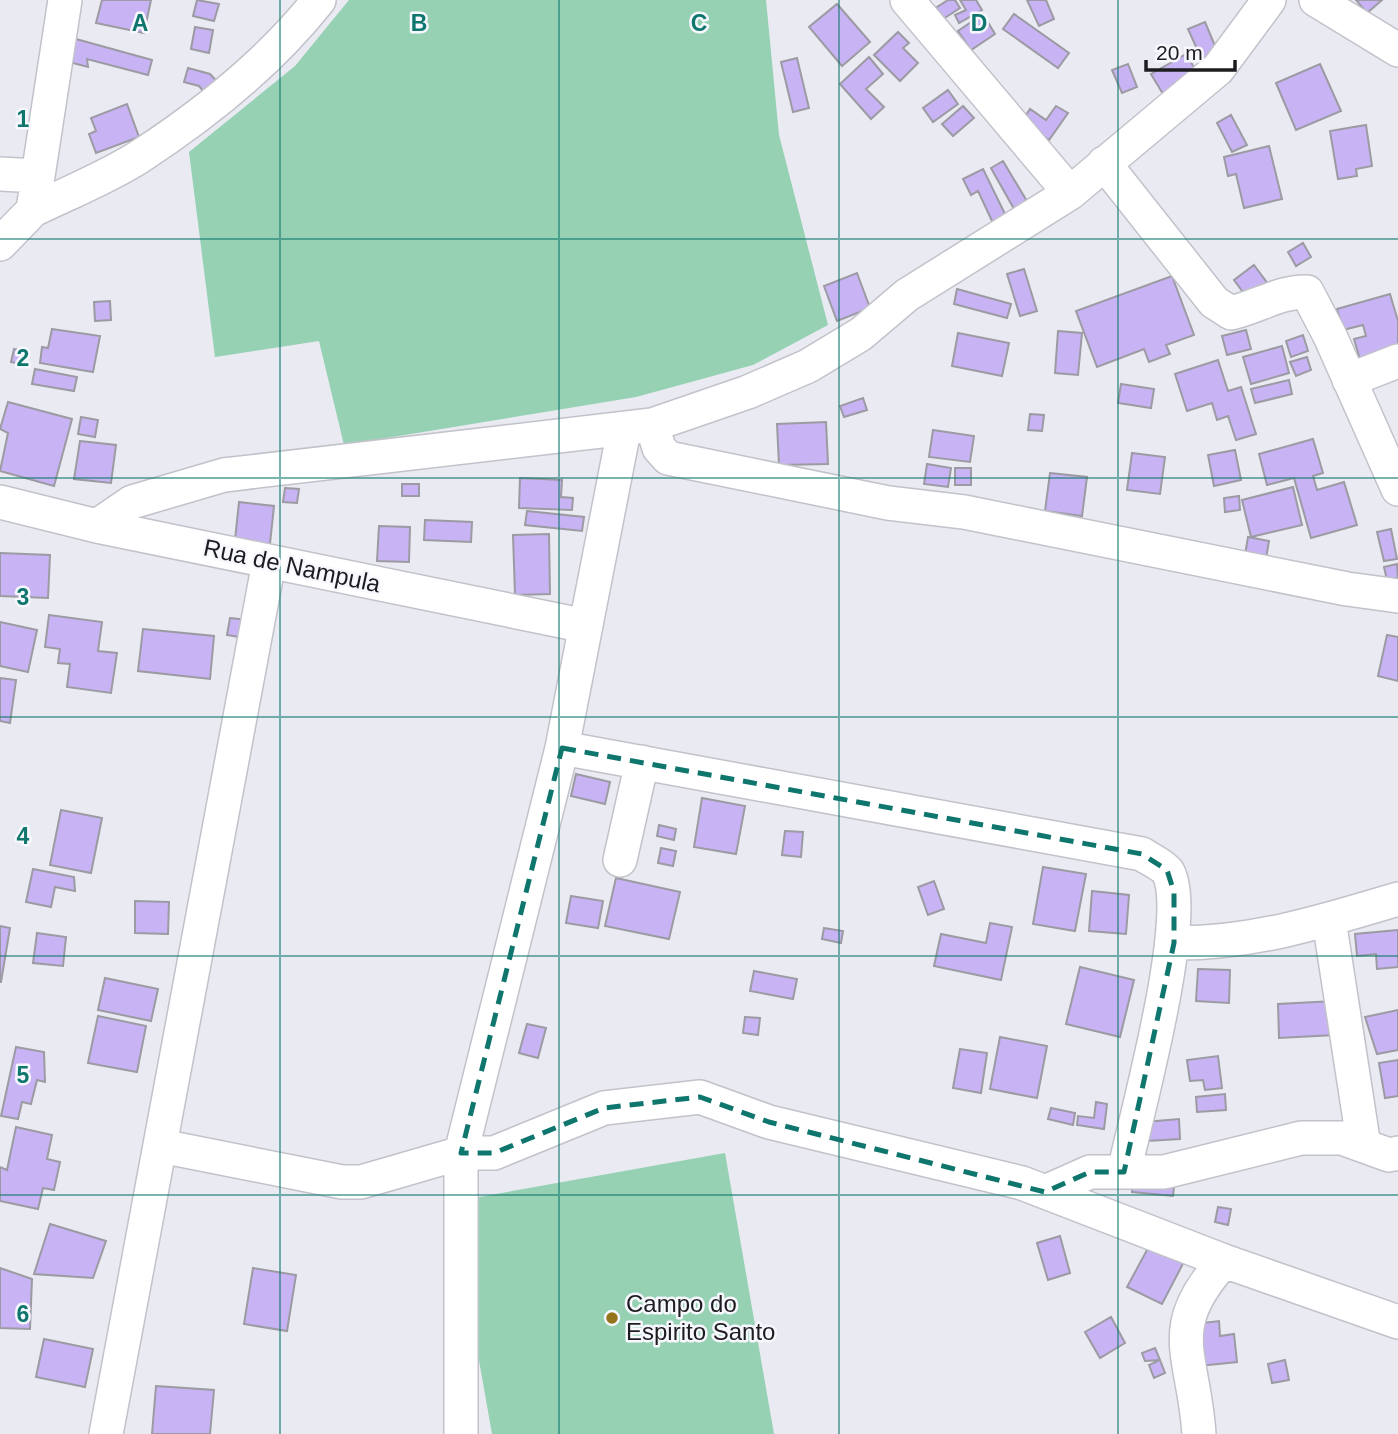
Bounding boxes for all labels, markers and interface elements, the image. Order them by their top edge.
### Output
text: A [132,10,148,36]
text: B [411,10,427,36]
text: C [691,10,707,36]
text: D [971,10,987,36]
scale bar [1146,28,1235,72]
text: 20 m [1156,41,1203,64]
text: 1 [17,106,30,132]
text: 2 [17,345,29,371]
street label: Rua de Nampula [201,534,384,598]
text: 3 [17,584,29,610]
text: 4 [17,823,30,849]
text: 5 [17,1062,30,1088]
place label: Campo do Espirito Santo [626,1290,775,1345]
text: 6 [17,1301,29,1327]
marker: Campo do Espirito Santo [604,1310,620,1326]

